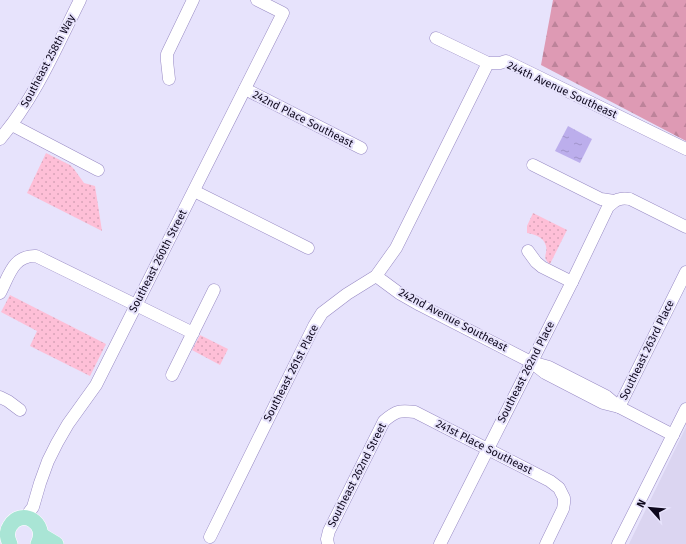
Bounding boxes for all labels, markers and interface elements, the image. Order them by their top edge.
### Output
street label: Southeast 258th Way [18,12,78,110]
street label: 244th Avenue Southeast [505,59,619,121]
street label: 242nd Place Southeast [250,88,356,150]
street label: Southeast 260th Street [126,207,190,315]
street label: 242nd Avenue Southeast [396,286,510,354]
street label: Southeast 263rd Place [617,298,677,402]
street label: Southeast 262nd Place [495,319,557,425]
street label: Southeast 261st Place [261,322,321,424]
street label: 241st Place Southeast [434,417,534,477]
street label: Southeast 262nd Street [325,421,389,529]
north arrow [630,488,670,528]
text: N [634,497,649,510]

